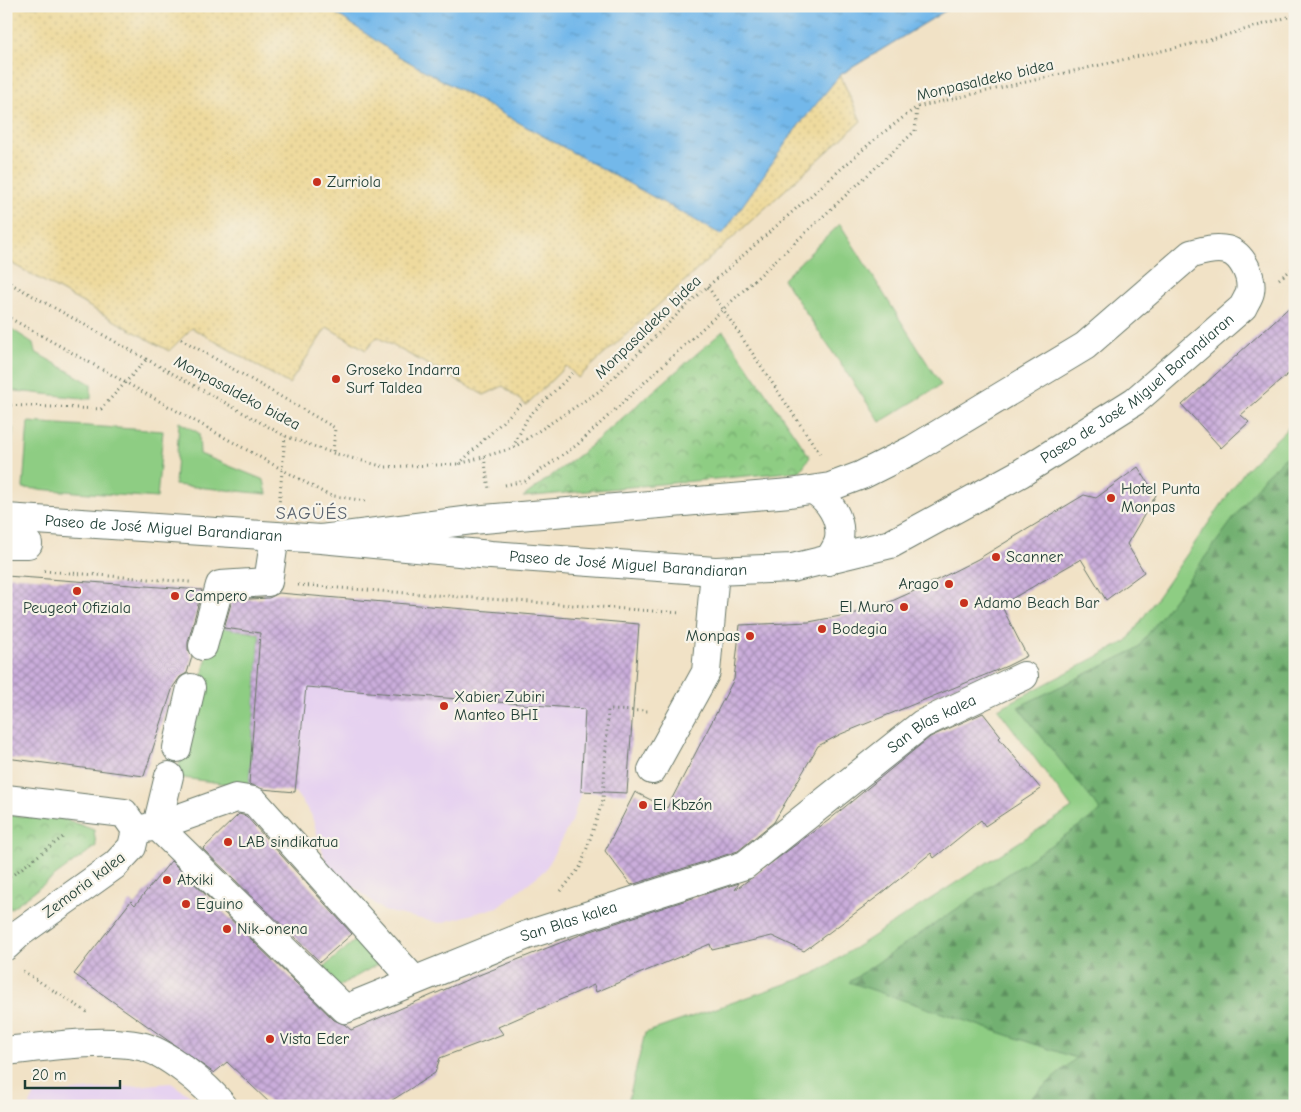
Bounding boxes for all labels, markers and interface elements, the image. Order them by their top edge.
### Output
street label: Monpasaldeko bidea [915,55,1055,105]
place label: Zurriola [327,173,381,191]
marker: Zurriola [311,176,323,188]
street label: Monpasaldeko bidea [591,272,705,382]
street label: Paseo de José Miguel Barandiaran [1037,310,1238,467]
street label: Monpasaldeko bidea [171,352,303,434]
place label: Groseko Indarra Surf Taldea [346,361,460,397]
marker: Groseko Indarra Surf Taldea [330,373,342,385]
place label: Hotel Punta Monpas [1121,480,1200,516]
marker: Hotel Punta Monpas [1105,492,1117,504]
district label: SAGÜÉS [276,502,348,524]
street label: Paseo de José Miguel Barandiaran [44,512,283,545]
street label: Paseo de José Miguel Barandiaran [509,547,747,580]
place label: Scanner [1006,548,1064,566]
marker: Scanner [990,551,1002,563]
place label: Arago [898,575,939,593]
marker: Arago [943,578,955,590]
marker: Peugeot Ofiziala [71,585,83,597]
place label: Campero [185,587,247,605]
marker: Campero [169,590,181,602]
place label: Adamo Beach Bar [974,594,1100,612]
marker: Adamo Beach Bar [958,597,970,609]
place label: El Muro [839,598,894,616]
place label: Peugeot Ofiziala [23,599,131,617]
marker: El Muro [898,601,910,613]
place label: Bodegia [832,620,887,638]
marker: Bodegia [816,623,828,635]
place label: Monpas [686,627,740,645]
marker: Monpas [744,630,756,642]
place label: Xabier Zubiri Manteo BHI [454,688,545,724]
street label: San Blas kalea [884,691,979,757]
marker: Xabier Zubiri Manteo BHI [438,700,450,712]
place label: El Kbzón [653,796,712,814]
marker: El Kbzón [637,799,649,811]
place label: LAB sindikatua [238,833,338,851]
marker: LAB sindikatua [222,836,234,848]
street label: Zemoria kalea [39,848,129,922]
place label: Atxiki [177,871,213,889]
marker: Atxiki [161,874,173,886]
place label: Eguino [196,895,243,913]
marker: Eguino [180,898,192,910]
street label: San Blas kalea [518,898,619,946]
place label: Nik-onena [237,920,308,938]
marker: Nik-onena [221,923,233,935]
place label: Vista Eder [280,1030,350,1048]
marker: Vista Eder [264,1033,276,1045]
scale bar [25,1057,120,1089]
text: 20 m [32,1066,66,1084]

